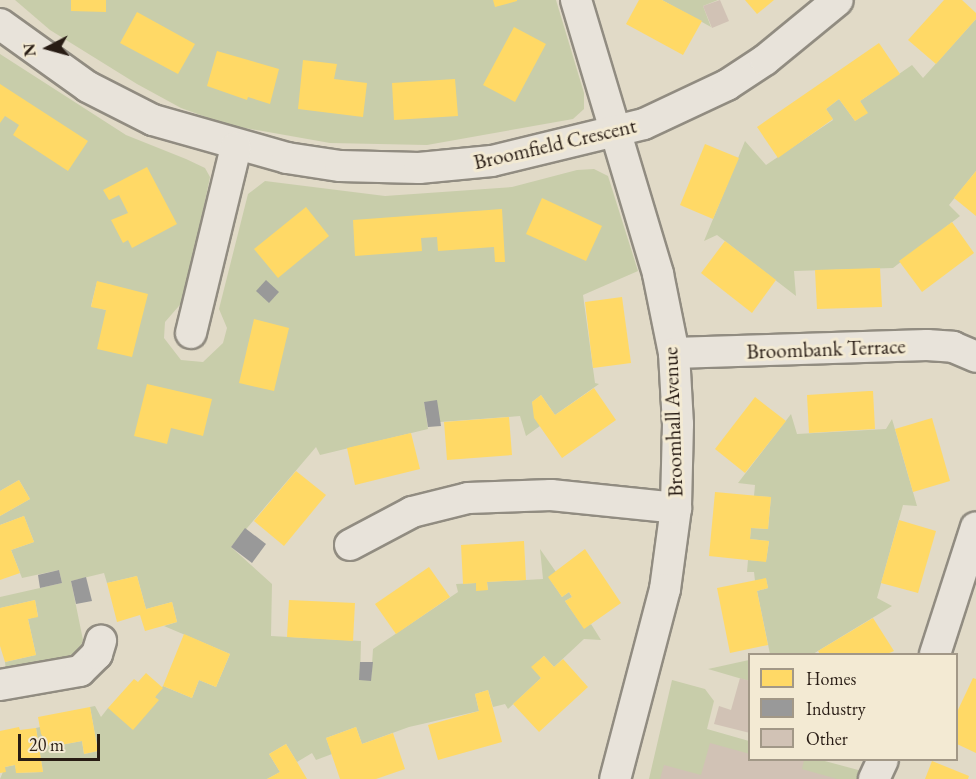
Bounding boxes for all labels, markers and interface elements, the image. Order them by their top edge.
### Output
north arrow [18,18,78,78]
text: N [18,42,41,57]
street label: Broomfield Crescent [471,113,639,175]
street label: Broombank Terrace [746,334,906,364]
street label: Broomhall Avenue [658,346,688,498]
legend [748,653,958,761]
text: Homes [806,667,856,690]
text: Industry [806,697,866,720]
scale bar [21,722,104,760]
text: Other [806,727,848,750]
text: 20 m [29,733,64,756]

